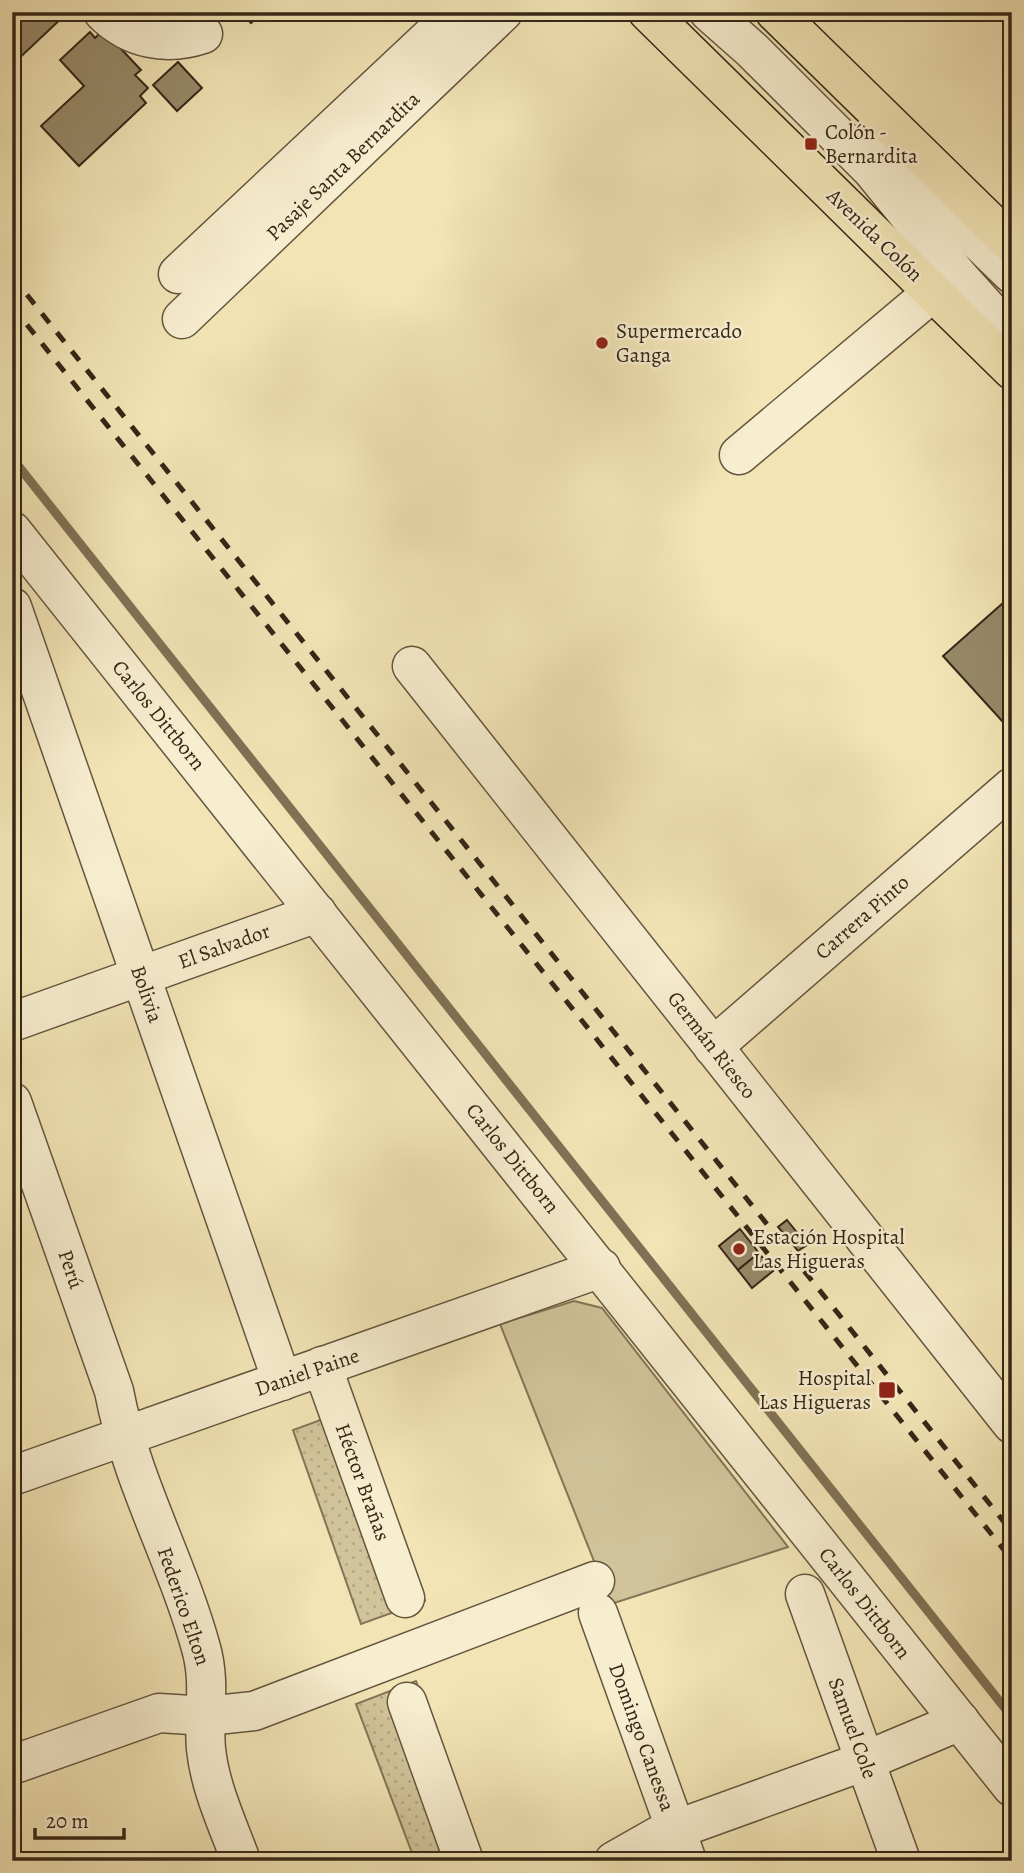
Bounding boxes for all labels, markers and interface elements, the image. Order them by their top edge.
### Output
street label: Pasaje Santa Bernardita [260,85,426,247]
place label: Colón - Bernardita [825,118,918,170]
marker: Colón - Bernardita [803,136,819,152]
street label: Avenida Colón [820,181,929,288]
place label: Supermercado Ganga [616,317,742,369]
marker: Supermercado Ganga [594,335,610,351]
street label: Carlos Dittborn [106,654,212,776]
street label: Carrera Pinto [809,868,915,966]
street label: El Salvador [174,916,274,976]
street label: Bolivia [124,962,170,1027]
street label: Germán Riesco [661,985,763,1105]
street label: Carlos Dittborn [460,1097,566,1219]
place label: Estación Hospital Las Higueras [753,1223,905,1275]
marker: Estación Hospital Las Higueras [731,1241,747,1257]
street label: Perú [51,1246,91,1293]
street label: Daniel Paine [251,1341,363,1403]
place label: Hospital Las Higueras [759,1364,871,1416]
marker: Hospital Las Higueras [877,1380,897,1400]
street label: Héctor Brañas [329,1419,397,1545]
street label: Carlos Dittborn [813,1541,917,1665]
street label: Federico Elton [151,1543,217,1669]
street label: Domingo Canessa [602,1659,682,1815]
street label: Samuel Cole [822,1674,884,1782]
scale bar [35,1796,124,1840]
text: 20 m [46,1807,89,1835]

